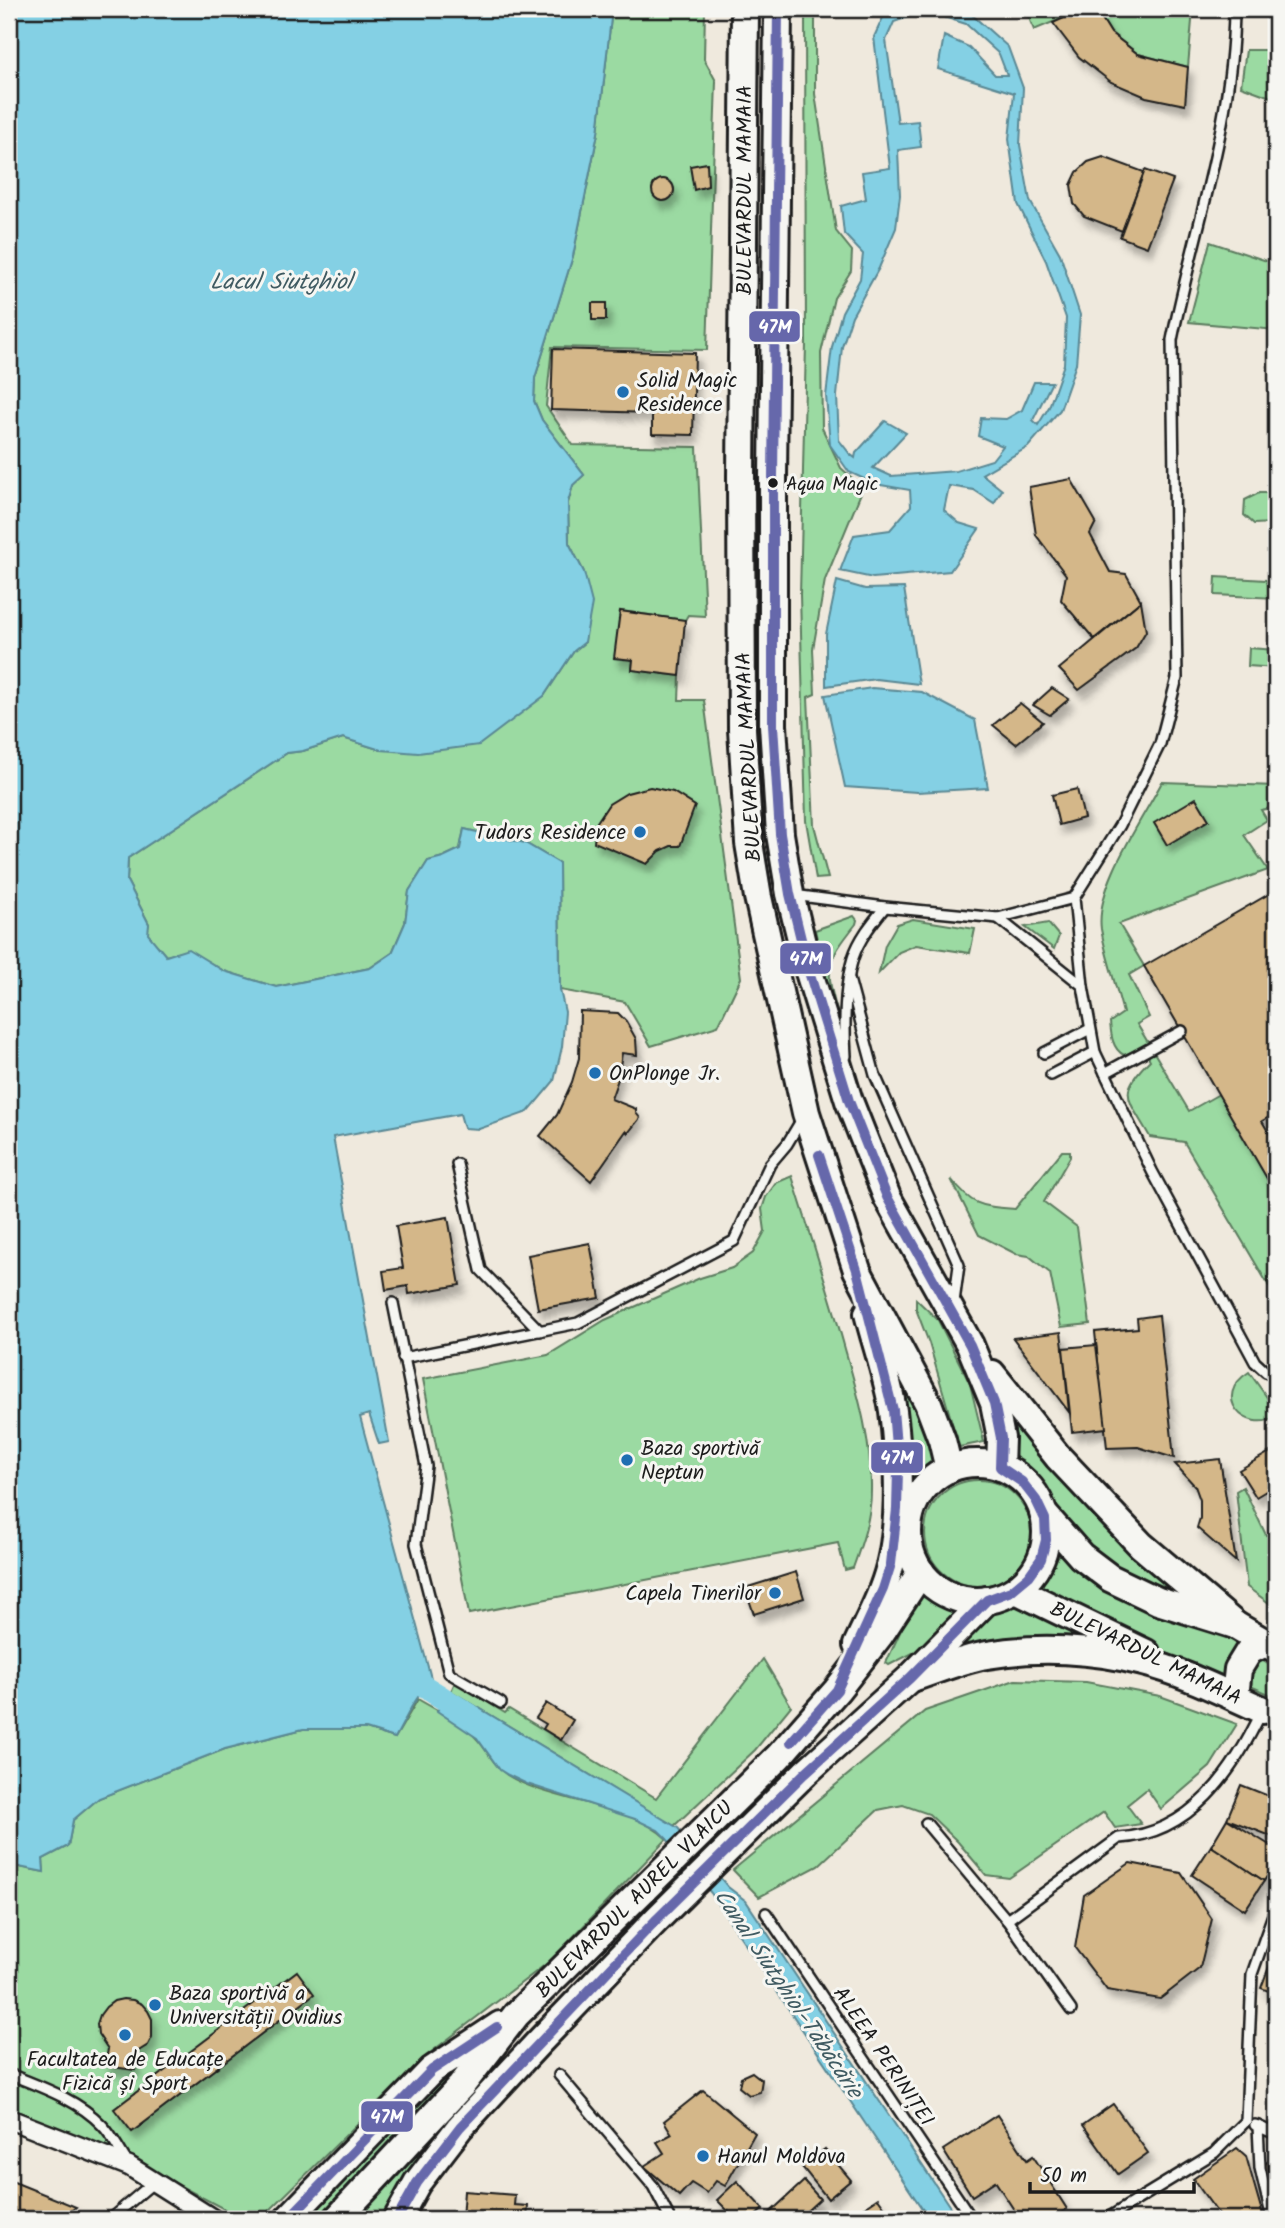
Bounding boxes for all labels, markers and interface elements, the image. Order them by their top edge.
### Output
street label: BULEVARDUL MAMAIA [729,85,762,295]
water label: Lacul Siutghiol [210,265,356,301]
line badge: 47M [748,310,801,343]
text: 47M [758,313,792,343]
place label: Solid Magic Residence [637,365,737,422]
marker: Solid Magic Residence [615,384,631,400]
place label: Aqua Magic [786,470,878,500]
marker: Aqua Magic [766,476,780,490]
street label: BULEVARDUL MAMAIA [728,651,771,863]
place label: Tudors Residence [475,817,627,850]
marker: Tudors Residence [632,824,648,840]
line badge: 47M [779,942,832,975]
text: 47M [789,945,823,975]
place label: OnPlonge Jr. [609,1058,720,1091]
marker: OnPlonge Jr. [587,1065,603,1081]
place label: Baza sportivă Neptun [641,1433,761,1490]
line badge: 47M [870,1441,924,1474]
text: 47M [880,1444,914,1474]
marker: Baza sportivă Neptun [619,1452,635,1468]
place label: Capela Tinerilor [625,1578,762,1611]
marker: Capela Tinerilor [767,1585,783,1601]
street label: BULEVARDUL MAMAIA [1044,1594,1247,1715]
street label: BULEVARDUL AUREL VLAICU [528,1793,742,2007]
water label: Canal Siutghiol-Tăbăcărie [704,1882,873,2108]
place label: Baza sportivă a Universității Ovidius [169,1978,342,2035]
street label: ALEEA PERINIȚEI [824,1980,942,2134]
marker: Baza sportivă a Universității Ovidius [147,1997,163,2013]
marker: Facultatea de Educațe Fizică și Sport [117,2027,133,2043]
place label: Facultatea de Educațe Fizică și Sport [27,2044,224,2101]
line badge: 47M [360,2100,414,2133]
text: 47M [370,2103,404,2133]
place label: Hanul Moldova [717,2141,846,2174]
marker: Hanul Moldova [695,2148,711,2164]
scale bar [1030,2151,1194,2195]
text: 50 m [1040,2160,1087,2193]

